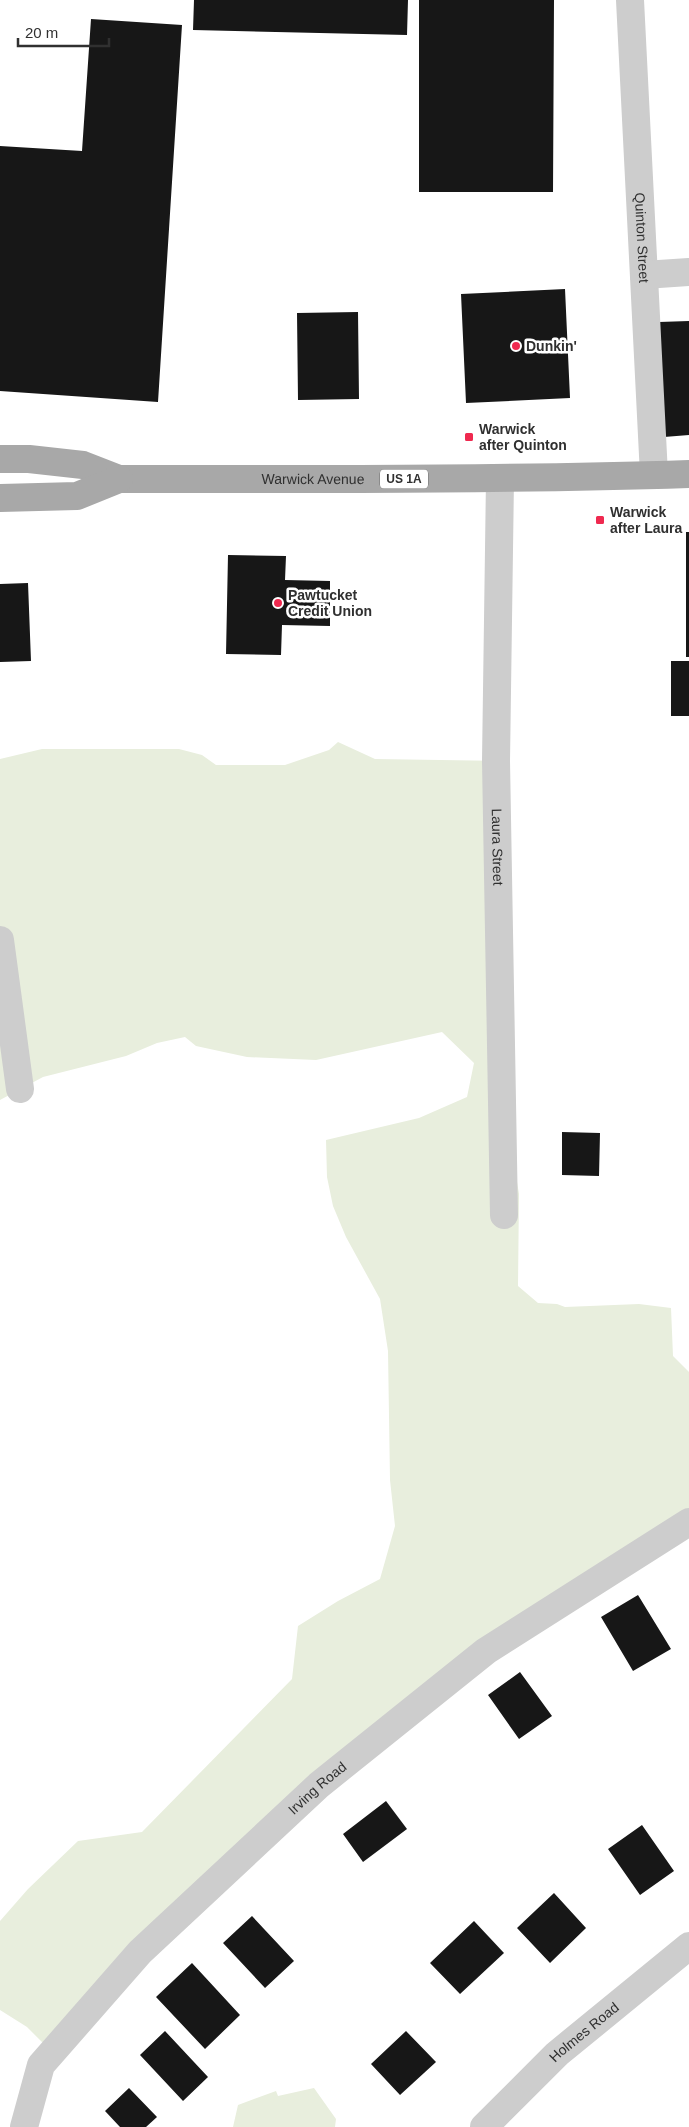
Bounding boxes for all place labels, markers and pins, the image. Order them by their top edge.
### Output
place label: Dunkin' [526,338,577,354]
marker: Dunkin' [510,340,522,352]
place label: Warwick after Quinton [479,421,567,453]
marker: Warwick after Quinton [463,431,475,443]
place label: Warwick after Laura [610,504,683,536]
marker: Warwick after Laura [594,514,606,526]
place label: Pawtucket Credit Union [288,587,372,619]
marker: Pawtucket Credit Union [272,597,284,609]

